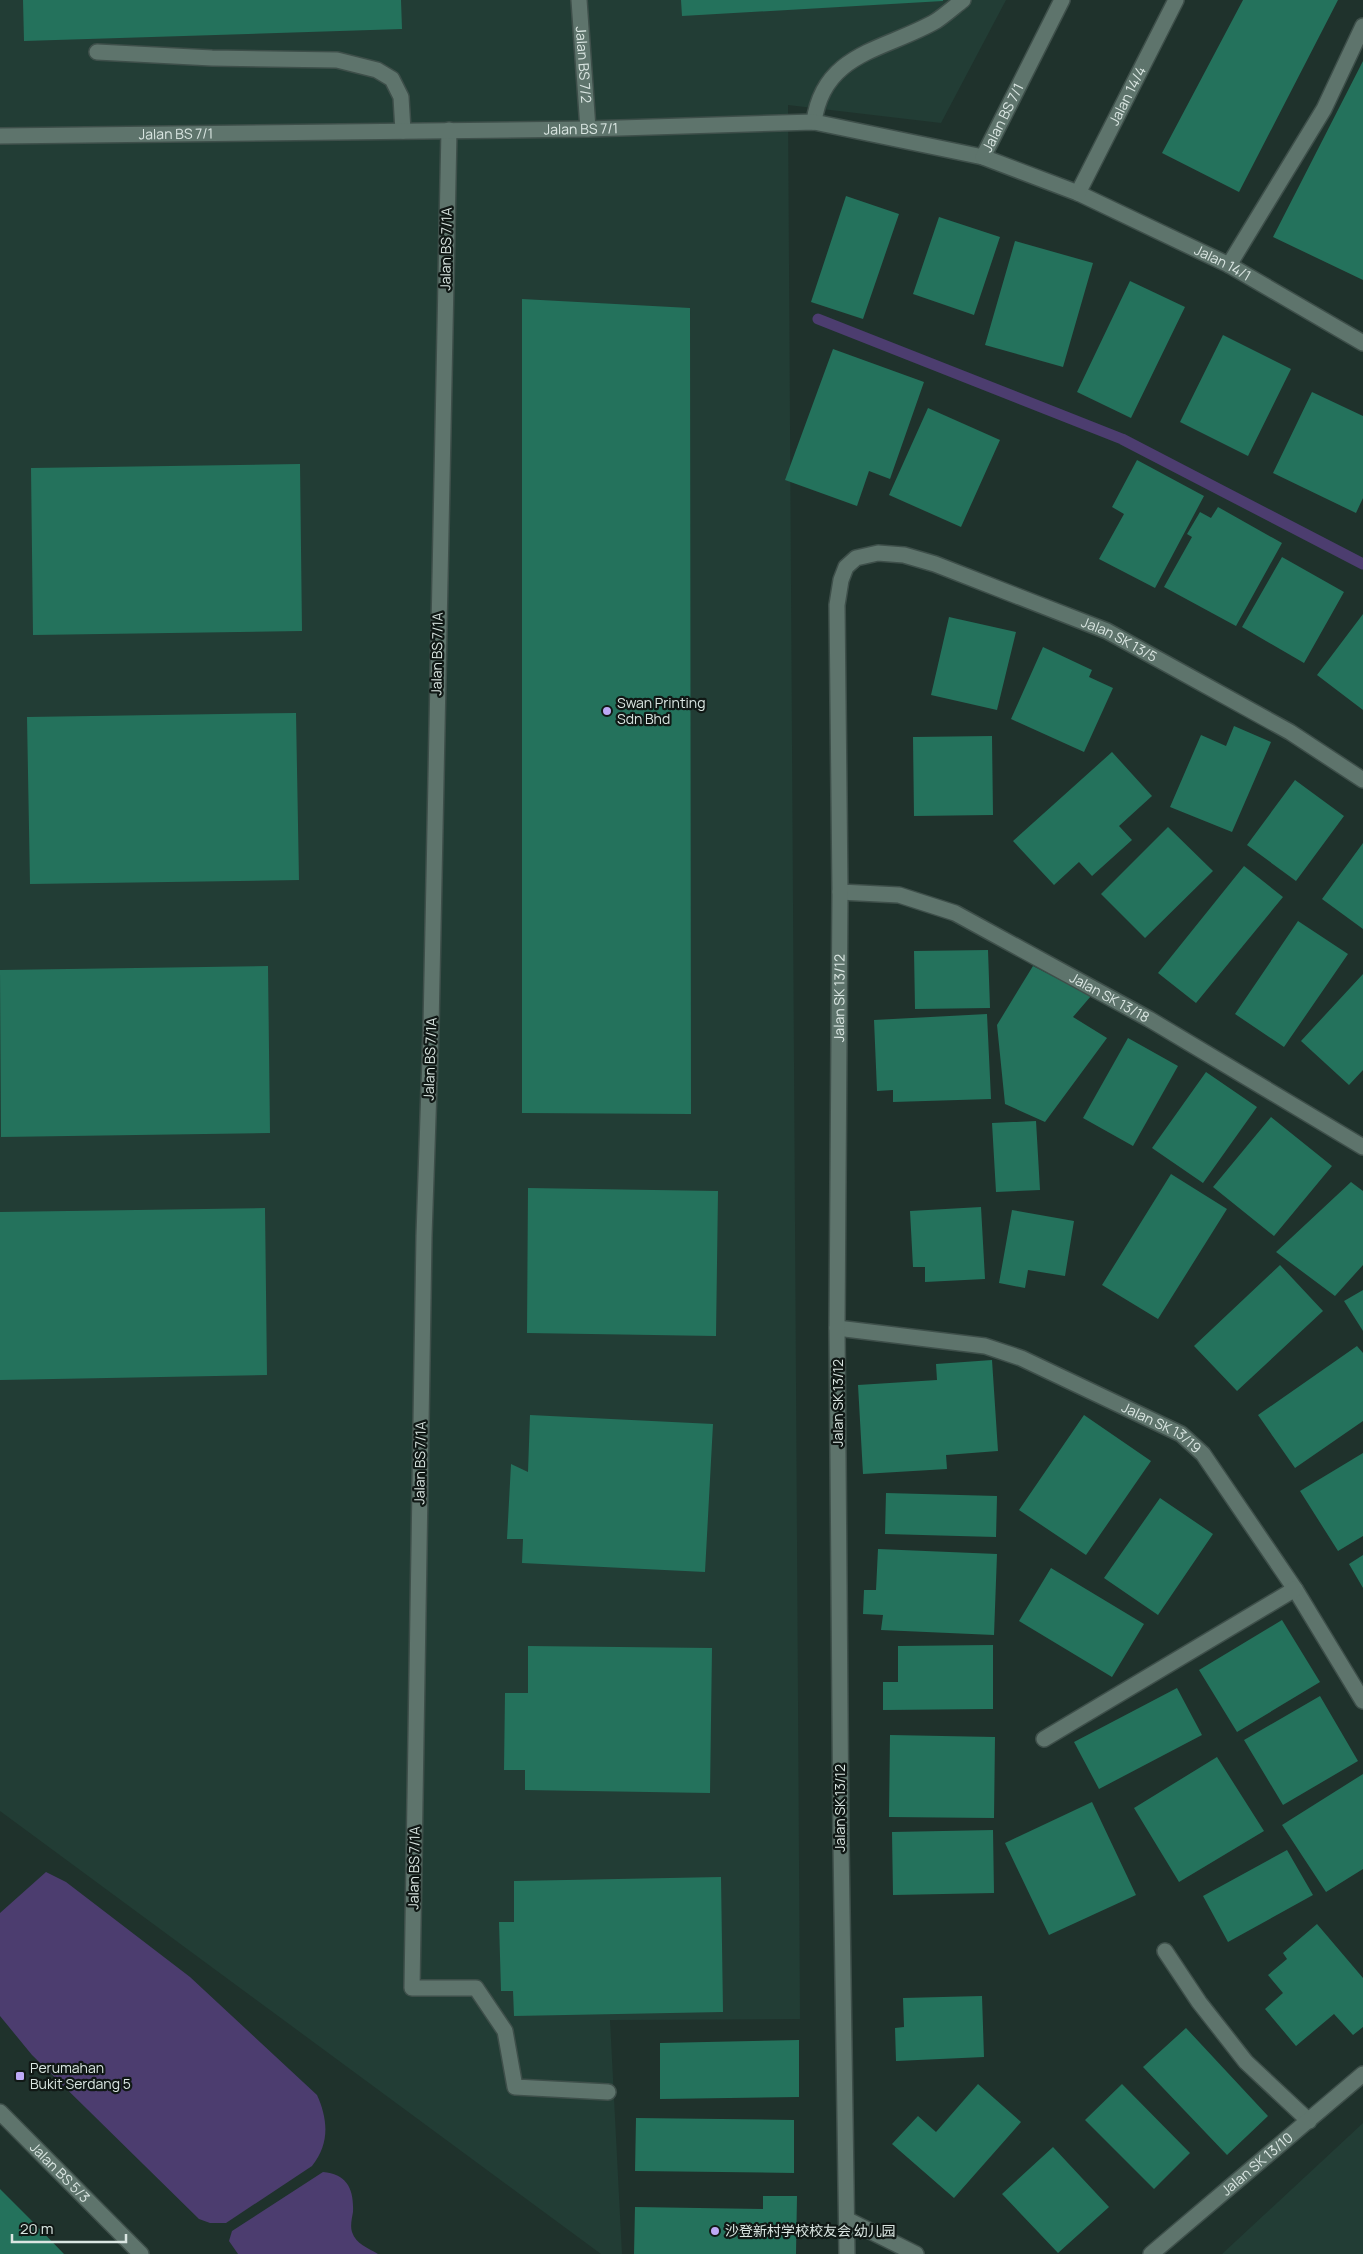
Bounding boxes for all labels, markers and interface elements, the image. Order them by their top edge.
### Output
street label: Jalan BS 7/2 [572,26,596,104]
street label: Jalan 14/4 [1104,63,1150,128]
street label: Jalan BS 7/1 [977,80,1028,155]
street label: Jalan BS 7/1 [544,118,618,139]
street label: Jalan BS 7/1 [139,123,213,143]
street label: Jalan BS 7/1A [435,207,456,291]
street label: Jalan 14/1 [1192,240,1255,285]
street label: Jalan BS 7/1A [426,612,447,696]
street label: Jalan SK 13/5 [1079,612,1161,666]
place label: Swan Printing Sdn Bhd [617,693,705,728]
marker: Swan Printing Sdn Bhd [601,705,613,717]
street label: Jalan SK 13/12 [829,954,849,1042]
street label: Jalan SK 13/18 [1067,968,1153,1026]
street label: Jalan BS 7/1A [419,1017,440,1101]
street label: Jalan SK 13/12 [828,1359,847,1447]
street label: Jalan SK 13/19 [1119,1397,1206,1457]
street label: Jalan BS 7/1A [409,1421,430,1505]
street label: Jalan SK 13/12 [830,1764,849,1852]
street label: Jalan BS 7/1A [403,1826,424,1910]
place label: Perumahan Bukit Serdang 5 [30,2058,131,2093]
marker: Perumahan Bukit Serdang 5 [14,2070,26,2082]
street label: Jalan SK 13/10 [1217,2128,1297,2200]
street label: Jalan BS 5/3 [26,2138,94,2206]
scale bar [12,2212,126,2244]
text: 20 m [20,2218,53,2239]
place label: 沙登新村学校校友会 幼儿园 [725,2221,896,2240]
marker: 沙登新村学校校友会 幼儿园 [709,2225,721,2237]

